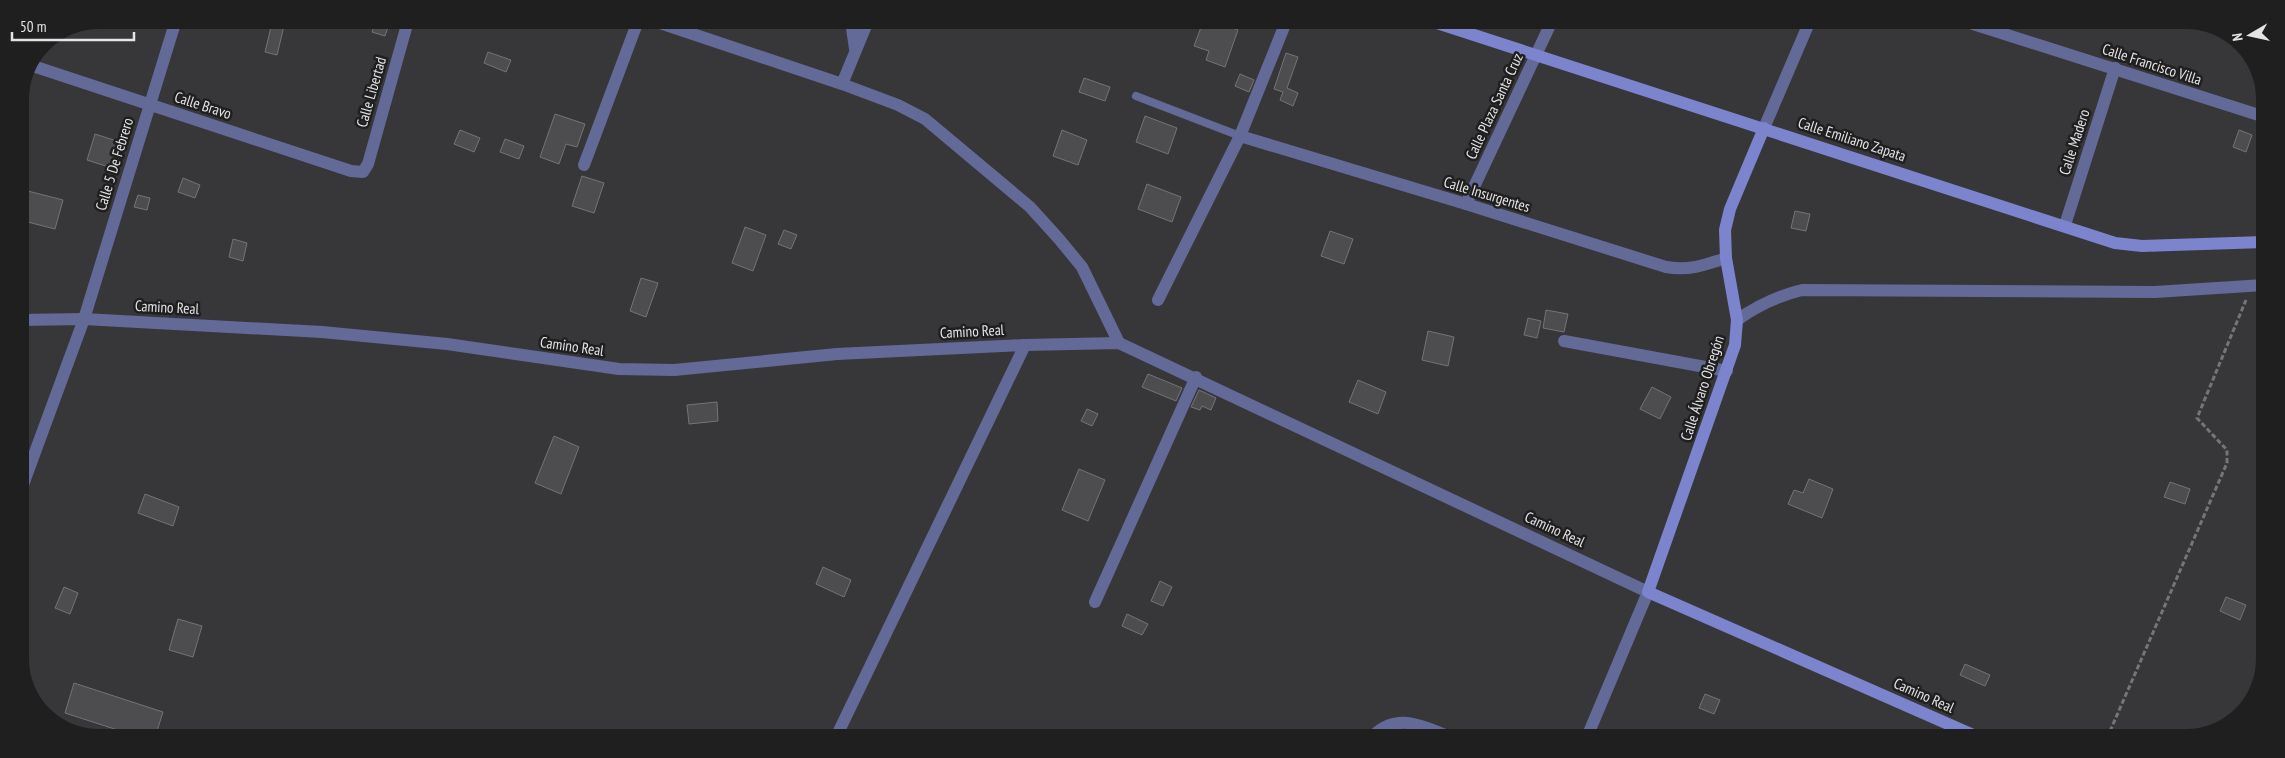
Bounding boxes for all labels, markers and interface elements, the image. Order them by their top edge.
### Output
scale bar [12,10,135,42]
north arrow [2225,10,2275,60]
text: 50 m [20,17,46,36]
text: N [2228,32,2247,42]
street label: Calle Francisco Villa [2100,39,2204,89]
street label: Calle Plaza Santa Cruz [1461,50,1527,162]
street label: Calle Libertad [352,55,390,129]
street label: Calle Bravo [172,87,234,123]
street label: Calle Madero [2054,107,2094,177]
street label: Calle Emiliano Zapata [1796,113,1908,165]
street label: Calle 5 De Febrero [91,115,137,213]
street label: Calle Insurgentes [1442,172,1532,216]
street label: Camino Real [134,296,200,318]
street label: Camino Real [939,320,1005,342]
street label: Camino Real [539,332,606,360]
street label: Calle Álvaro Obregón [1676,333,1728,443]
street label: Camino Real [1522,507,1589,551]
street label: Camino Real [1891,673,1958,717]

